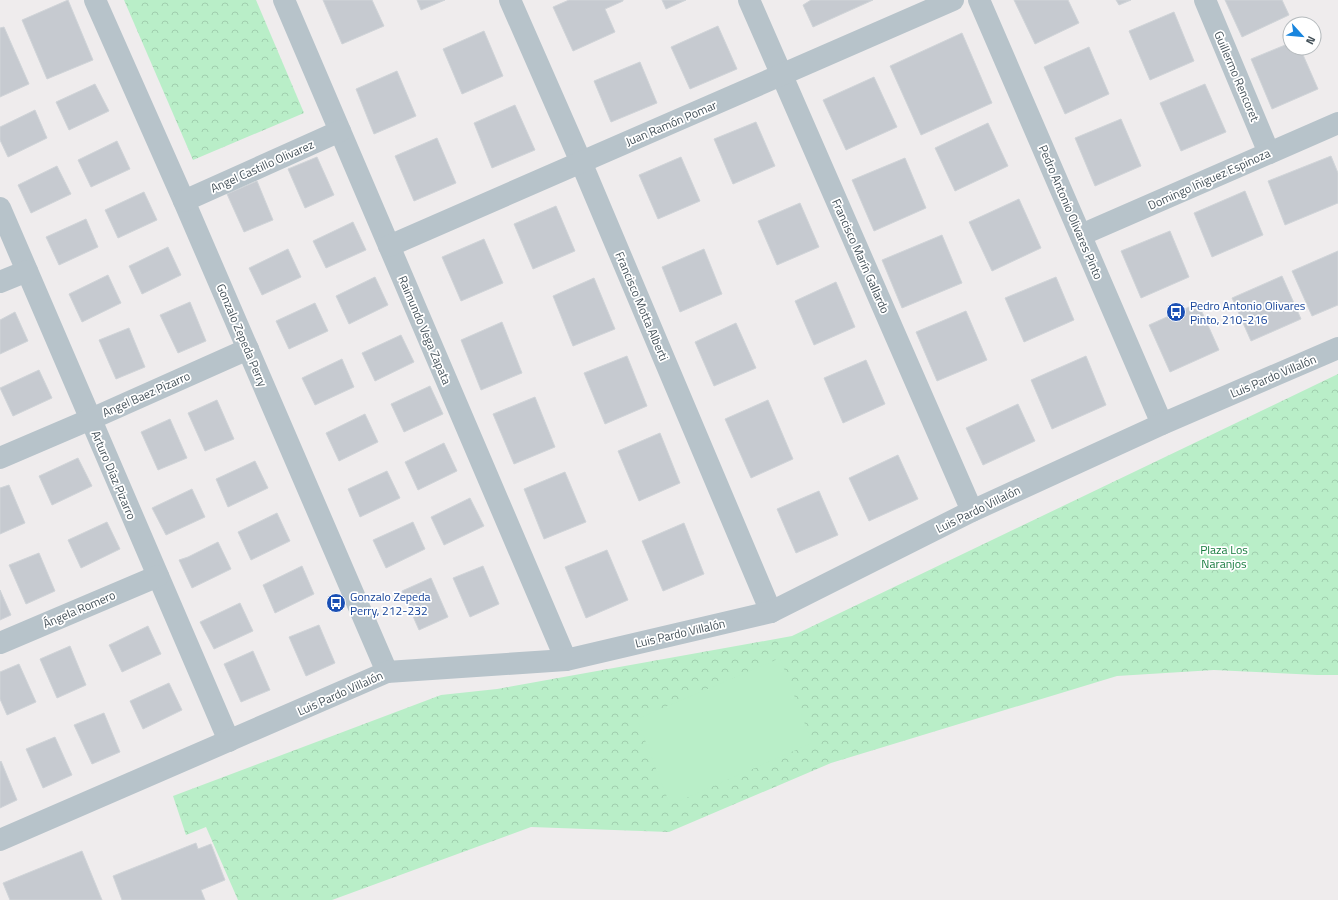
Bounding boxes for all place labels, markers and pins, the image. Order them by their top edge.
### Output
place label: Pedro Antonio Olivares Pinto, 210-216 [1190,296,1306,329]
bus stop icon: Pedro Antonio Olivares Pinto, 210-216 [1165,301,1187,323]
place label: Gonzalo Zepeda Perry, 212-232 [350,587,431,620]
bus stop icon: Gonzalo Zepeda Perry, 212-232 [325,592,347,614]

